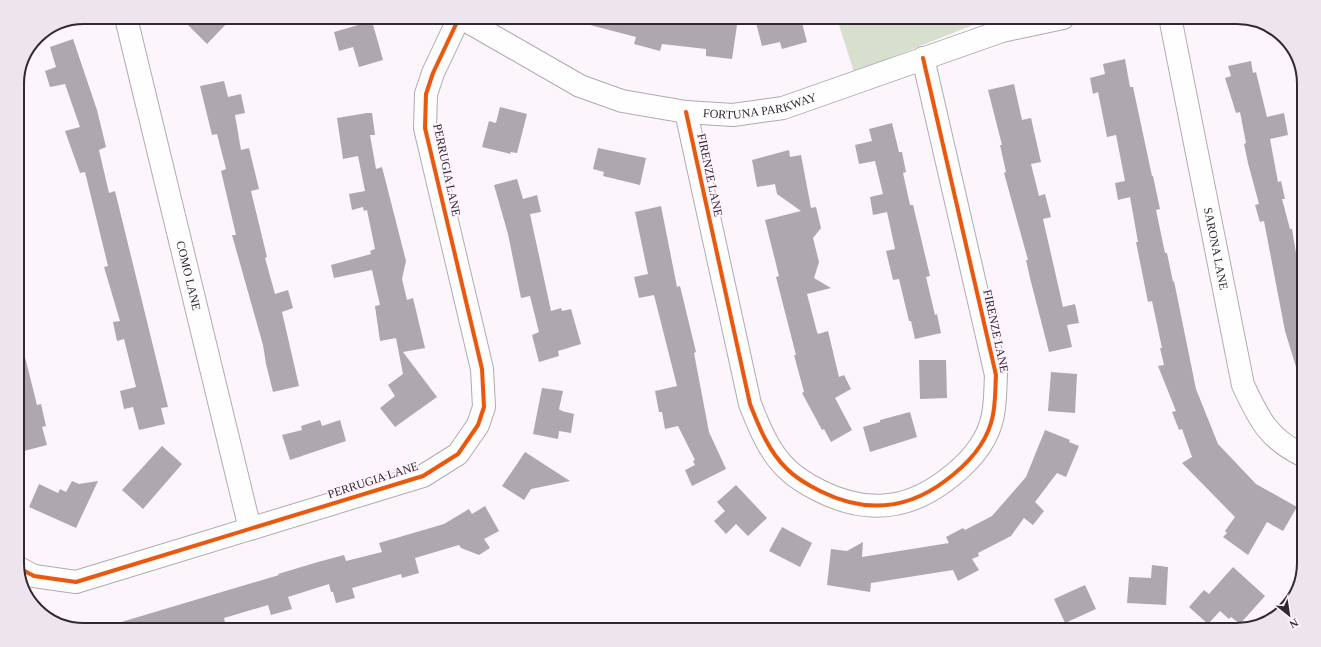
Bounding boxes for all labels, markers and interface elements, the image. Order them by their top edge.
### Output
street label: FORTUNA PARKWAY [703,90,819,122]
street label: PERRUGIA LANE [430,122,464,218]
street label: FIRENZE LANE [694,132,726,218]
street label: SARONA LANE [1201,206,1231,291]
street label: COMO LANE [173,239,204,312]
street label: FIRENZE LANE [980,288,1012,374]
street label: PERRUGIA LANE [326,459,420,501]
north arrow [1269,595,1309,635]
text: N [1288,616,1300,631]

